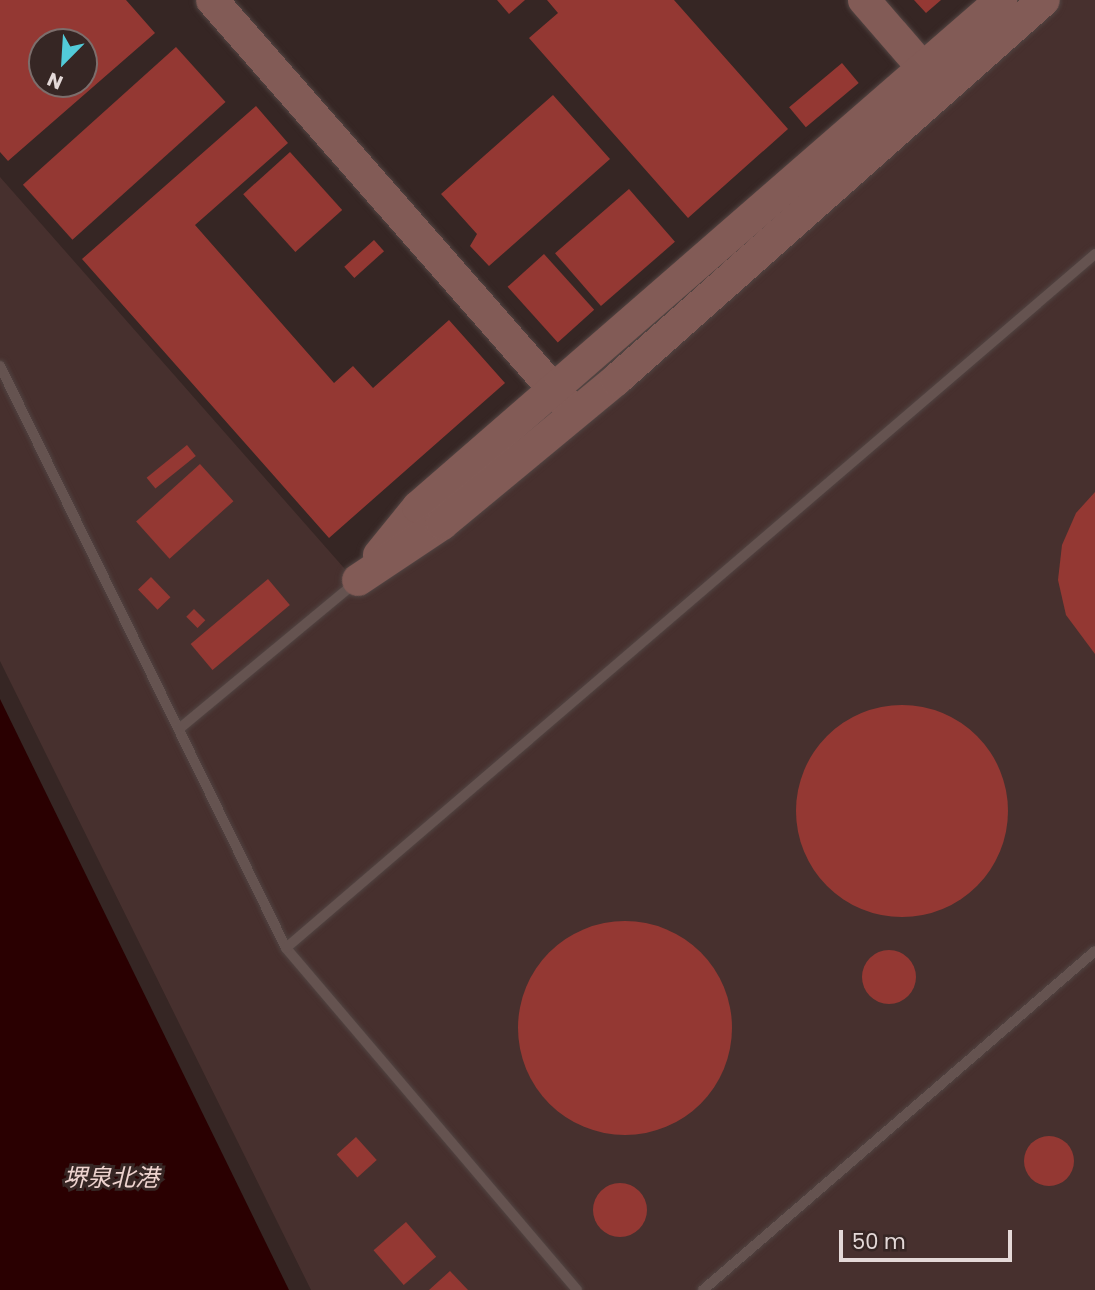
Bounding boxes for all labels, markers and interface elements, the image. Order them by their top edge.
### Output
north arrow [28,28,98,98]
text: N [43,66,67,96]
water label: 堺泉北港 [63,1164,159,1192]
scale bar [843,1216,1016,1260]
text: 50 m [852,1227,906,1256]

